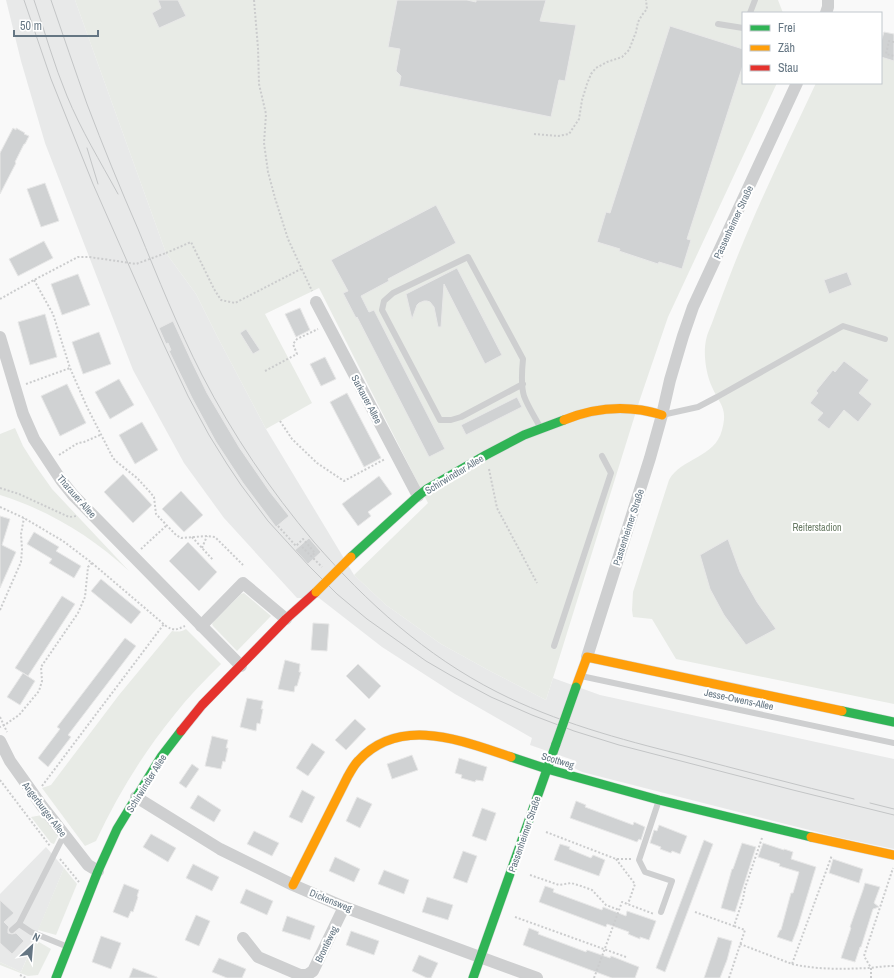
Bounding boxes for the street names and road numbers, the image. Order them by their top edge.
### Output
street label: Passenheimer Straße [711,183,756,261]
street label: Sarkauer Allee [348,373,385,426]
street label: Schirwindter Allee [423,452,486,497]
street label: Tharauer Allee [54,472,99,521]
street label: Passenheimer Straße [610,487,647,567]
street label: Jesse-Owens-Allee [703,686,775,713]
street label: Scottweg [540,749,576,772]
street label: Schirwindter Allee [123,751,170,815]
street label: Angerburger Allee [19,778,70,840]
street label: Passenheimer Straße [505,794,544,874]
street label: Dickensweg [308,886,354,915]
street label: Brontëweg [312,923,341,965]

